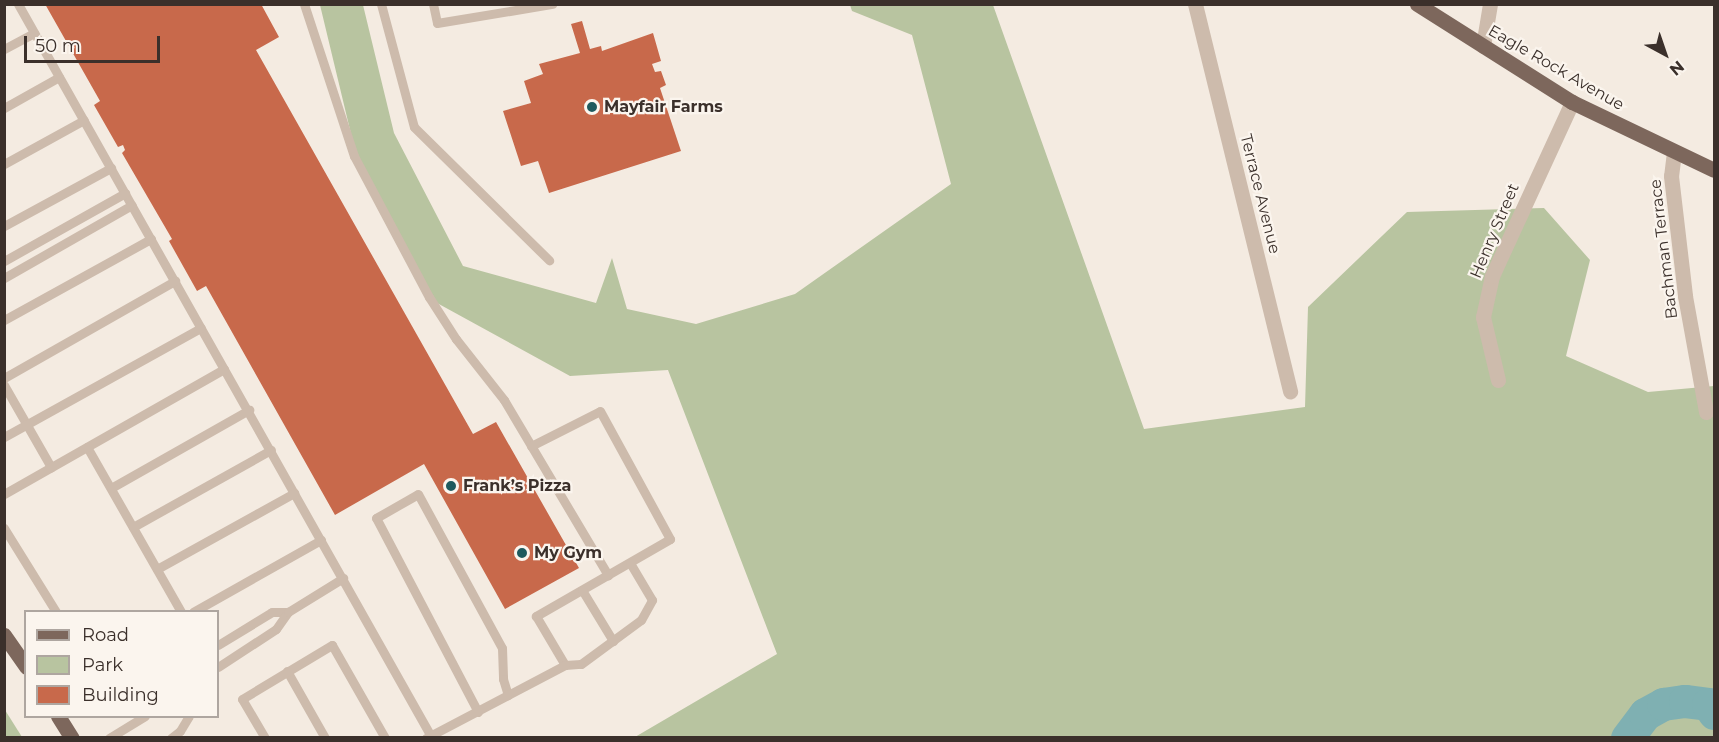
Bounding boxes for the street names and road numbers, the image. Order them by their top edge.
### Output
street label: Eagle Rock Avenue [1485,21,1627,115]
street label: Terrace Avenue [1236,132,1284,256]
street label: Bachman Terrace [1646,178,1682,320]
street label: Henry Street [1466,181,1524,281]

